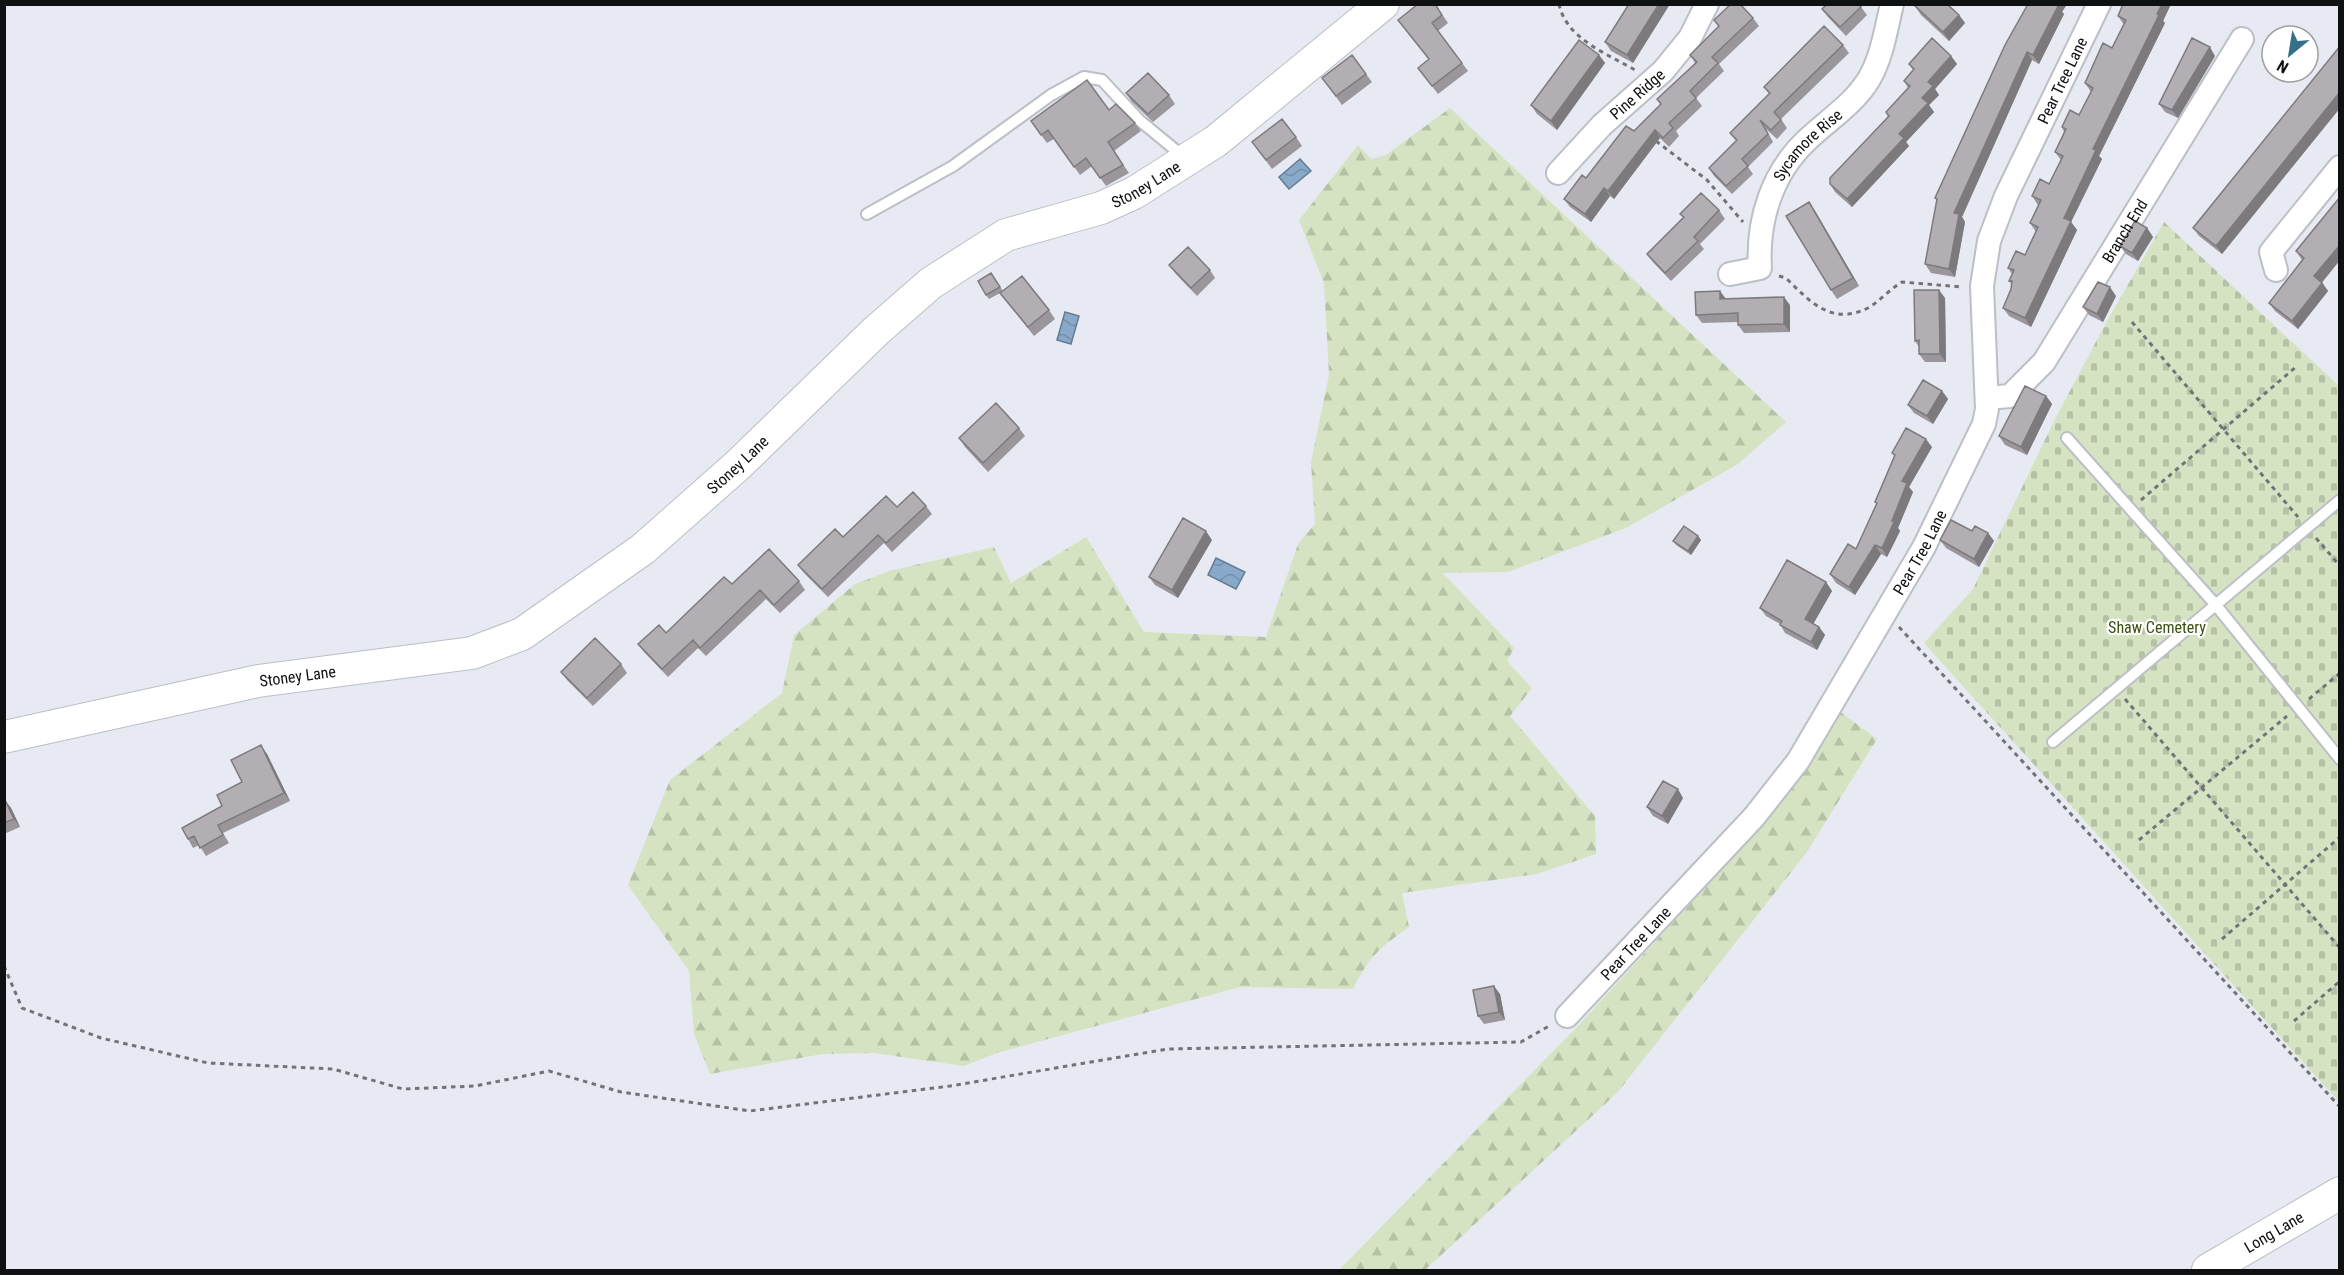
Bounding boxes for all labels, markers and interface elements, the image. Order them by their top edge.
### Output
north arrow [2260,24,2320,84]
street label: Pear Tree Lane [2033,34,2091,127]
text: N [2274,56,2292,77]
street label: Pine Ridge [1606,65,1668,123]
street label: Sycamore Rise [1769,105,1846,184]
street label: Stoney Lane [1108,157,1184,212]
street label: Branch End [2098,196,2151,266]
street label: Stoney Lane [703,431,772,498]
street label: Pear Tree Lane [1889,507,1950,598]
park label: Shaw Cemetery [2108,618,2206,637]
street label: Stoney Lane [258,661,337,690]
street label: Pear Tree Lane [1596,902,1675,984]
street label: Long Lane [2241,1207,2307,1256]

